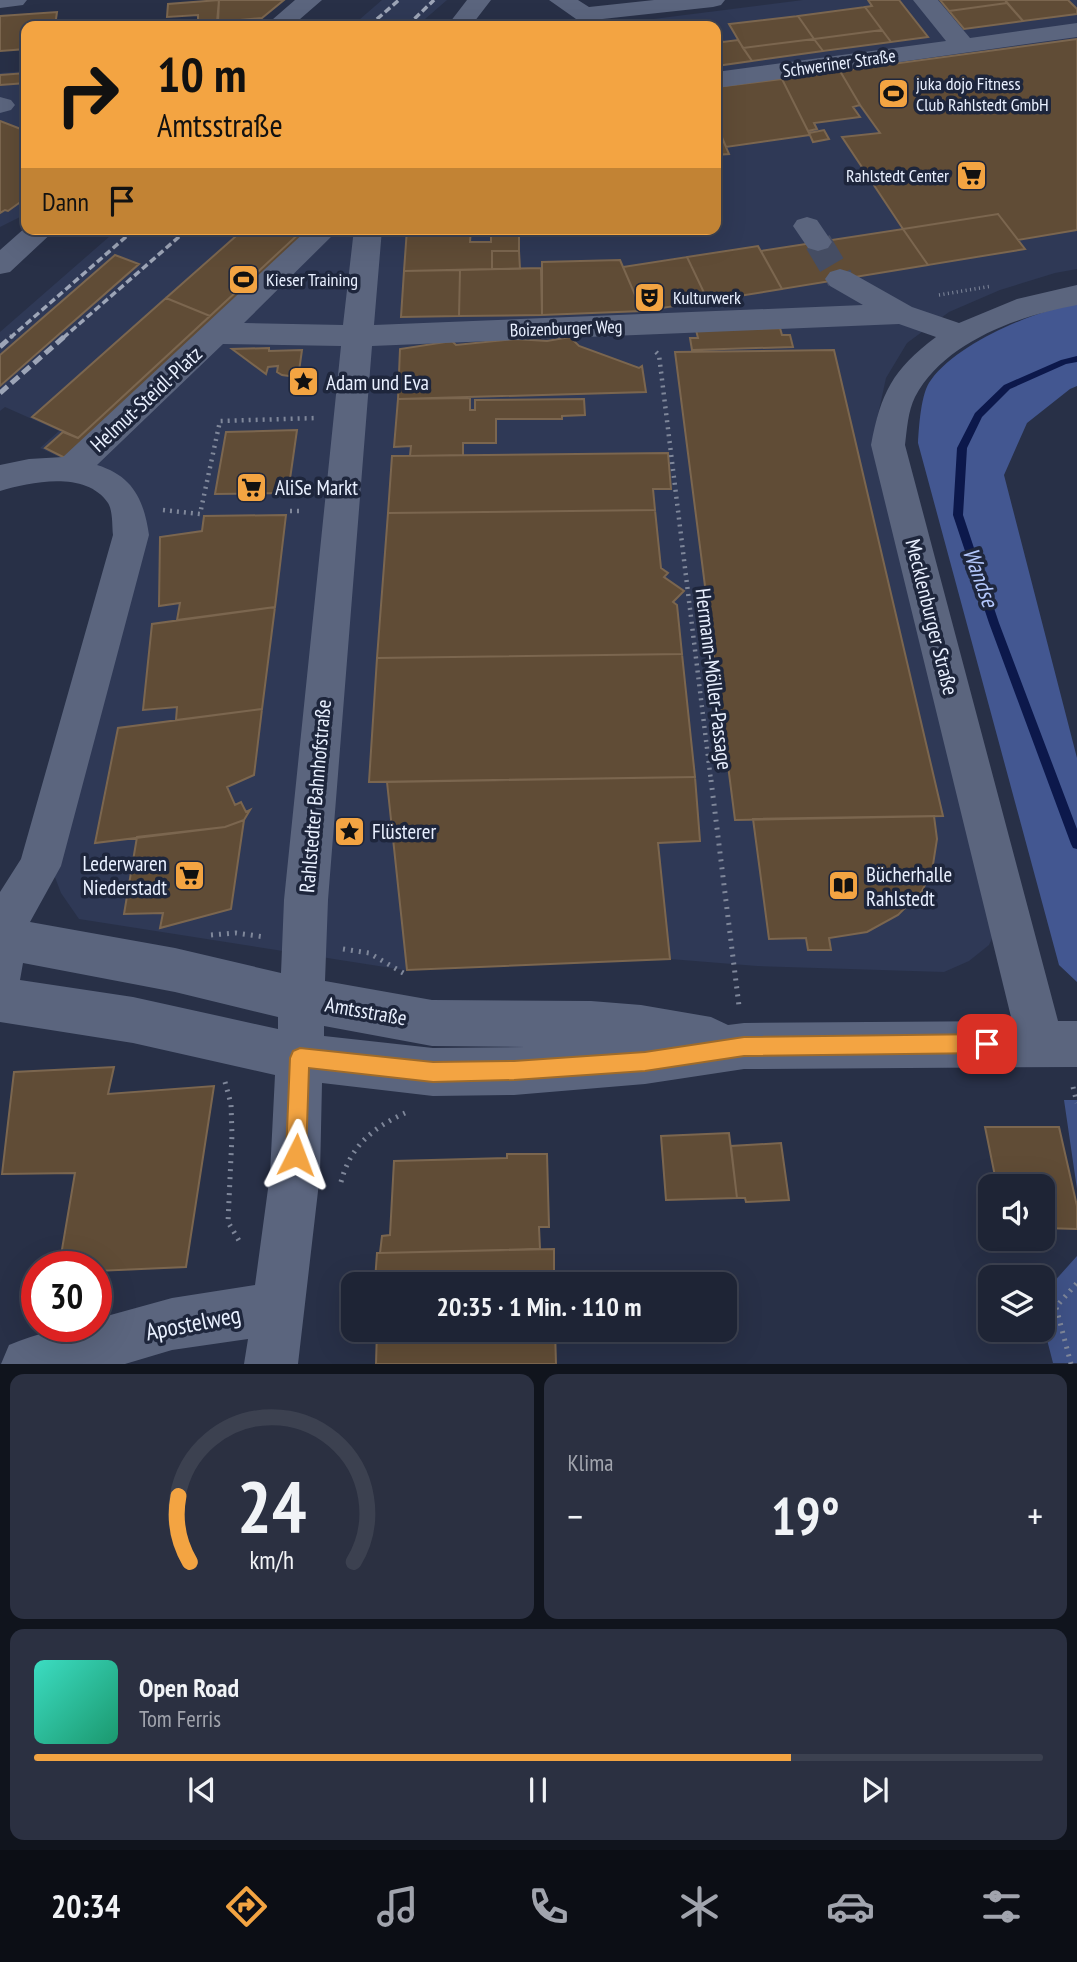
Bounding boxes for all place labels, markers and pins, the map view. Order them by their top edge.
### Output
place label: juka dojo Fitness Club Rahlstedt GmbH [916,72,1049,116]
sports icon: juka dojo Fitness Club Rahlstedt GmbH [876,76,910,110]
supermarket icon: Rahlstedt Center [955,158,989,192]
place label: Rahlstedt Center [846,164,949,187]
sports icon: Kieser Training [226,262,260,296]
place label: Kieser Training [266,268,358,291]
theatre icon: Kulturwerk [633,280,667,314]
place label: Kulturwerk [673,286,741,309]
place icon: Adam und Eva [286,365,320,399]
place label: Adam und Eva [326,369,429,396]
supermarket icon: AliSe Markt [235,470,269,504]
place label: AliSe Markt [275,474,358,501]
place icon: Flüsterer [332,814,366,848]
place label: Flüsterer [372,818,436,845]
place label: Lederwaren Niederstadt [83,850,167,901]
supermarket icon: Lederwaren Niederstadt [173,858,207,892]
place label: Bücherhalle Rahlstedt [866,861,952,912]
library icon: Bücherhalle Rahlstedt [826,869,860,903]
pin [957,1014,1017,1074]

